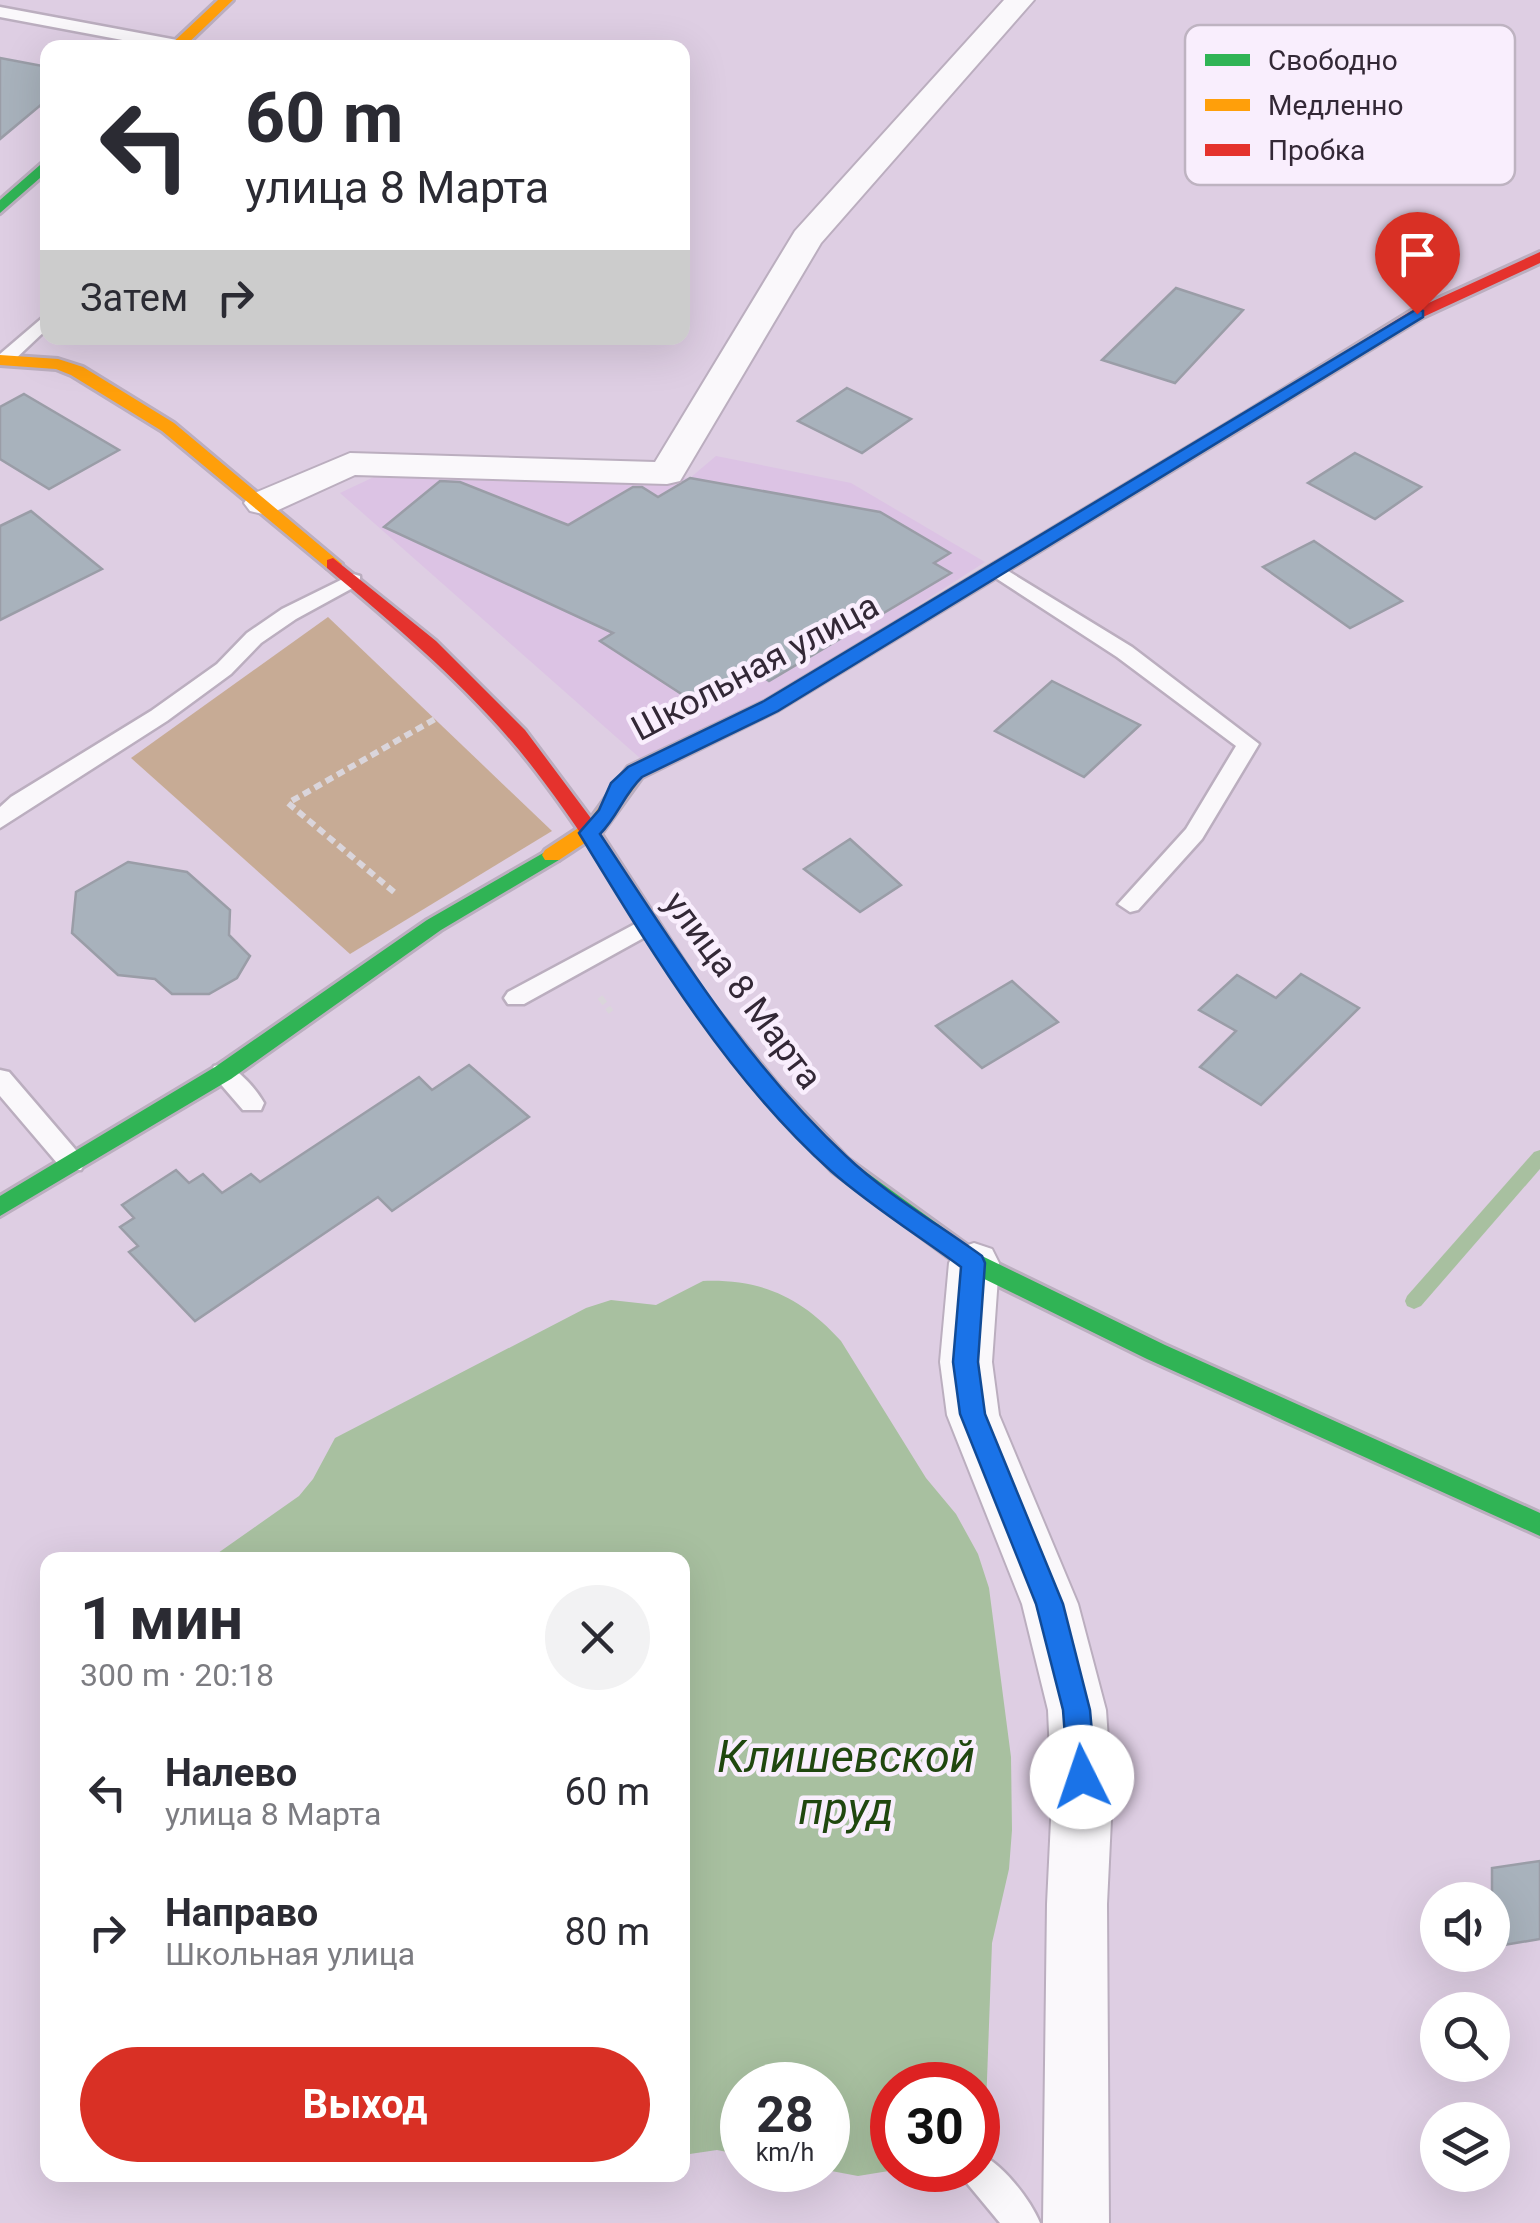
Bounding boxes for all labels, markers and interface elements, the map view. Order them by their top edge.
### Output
legend [1185,25,1515,185]
text: Свободно [1268,44,1398,77]
text: 60 m [245,77,403,159]
icon: left [80,80,210,210]
text: Медленно [1268,89,1404,122]
text: Пробка [1268,134,1365,167]
text: улица 8 Марта [245,161,549,214]
pin [1375,212,1460,315]
icon: arrive [1390,227,1445,282]
icon: right [208,270,263,325]
text: Затем [80,276,188,320]
street label: Школьная улица [625,585,886,750]
street label: улица 8 Марта [655,883,830,1097]
text: 1 мин [80,1583,243,1654]
button: close [545,1585,650,1690]
text: 300 m · 20:18 [80,1656,274,1694]
position arrow [1030,1725,1134,1829]
water label: Клишевской пруд [717,1730,975,1835]
text: Налево [165,1751,297,1795]
icon: left [80,1765,135,1820]
text: 60 m [565,1770,650,1814]
text: улица 8 Марта [165,1795,381,1833]
map controls [1420,1882,1510,2192]
button: sound [1420,1882,1510,1972]
text: Направо [165,1891,318,1935]
icon: right [80,1905,135,1960]
text: 80 m [565,1910,650,1954]
text: Школьная улица [165,1935,415,1973]
button: search [1420,1992,1510,2082]
button: Выход [80,2047,650,2162]
speed limit sign: 30 [870,2062,1000,2192]
text: 28 [756,2086,814,2144]
button: layers [1420,2102,1510,2192]
text: km/h [756,2138,814,2167]

